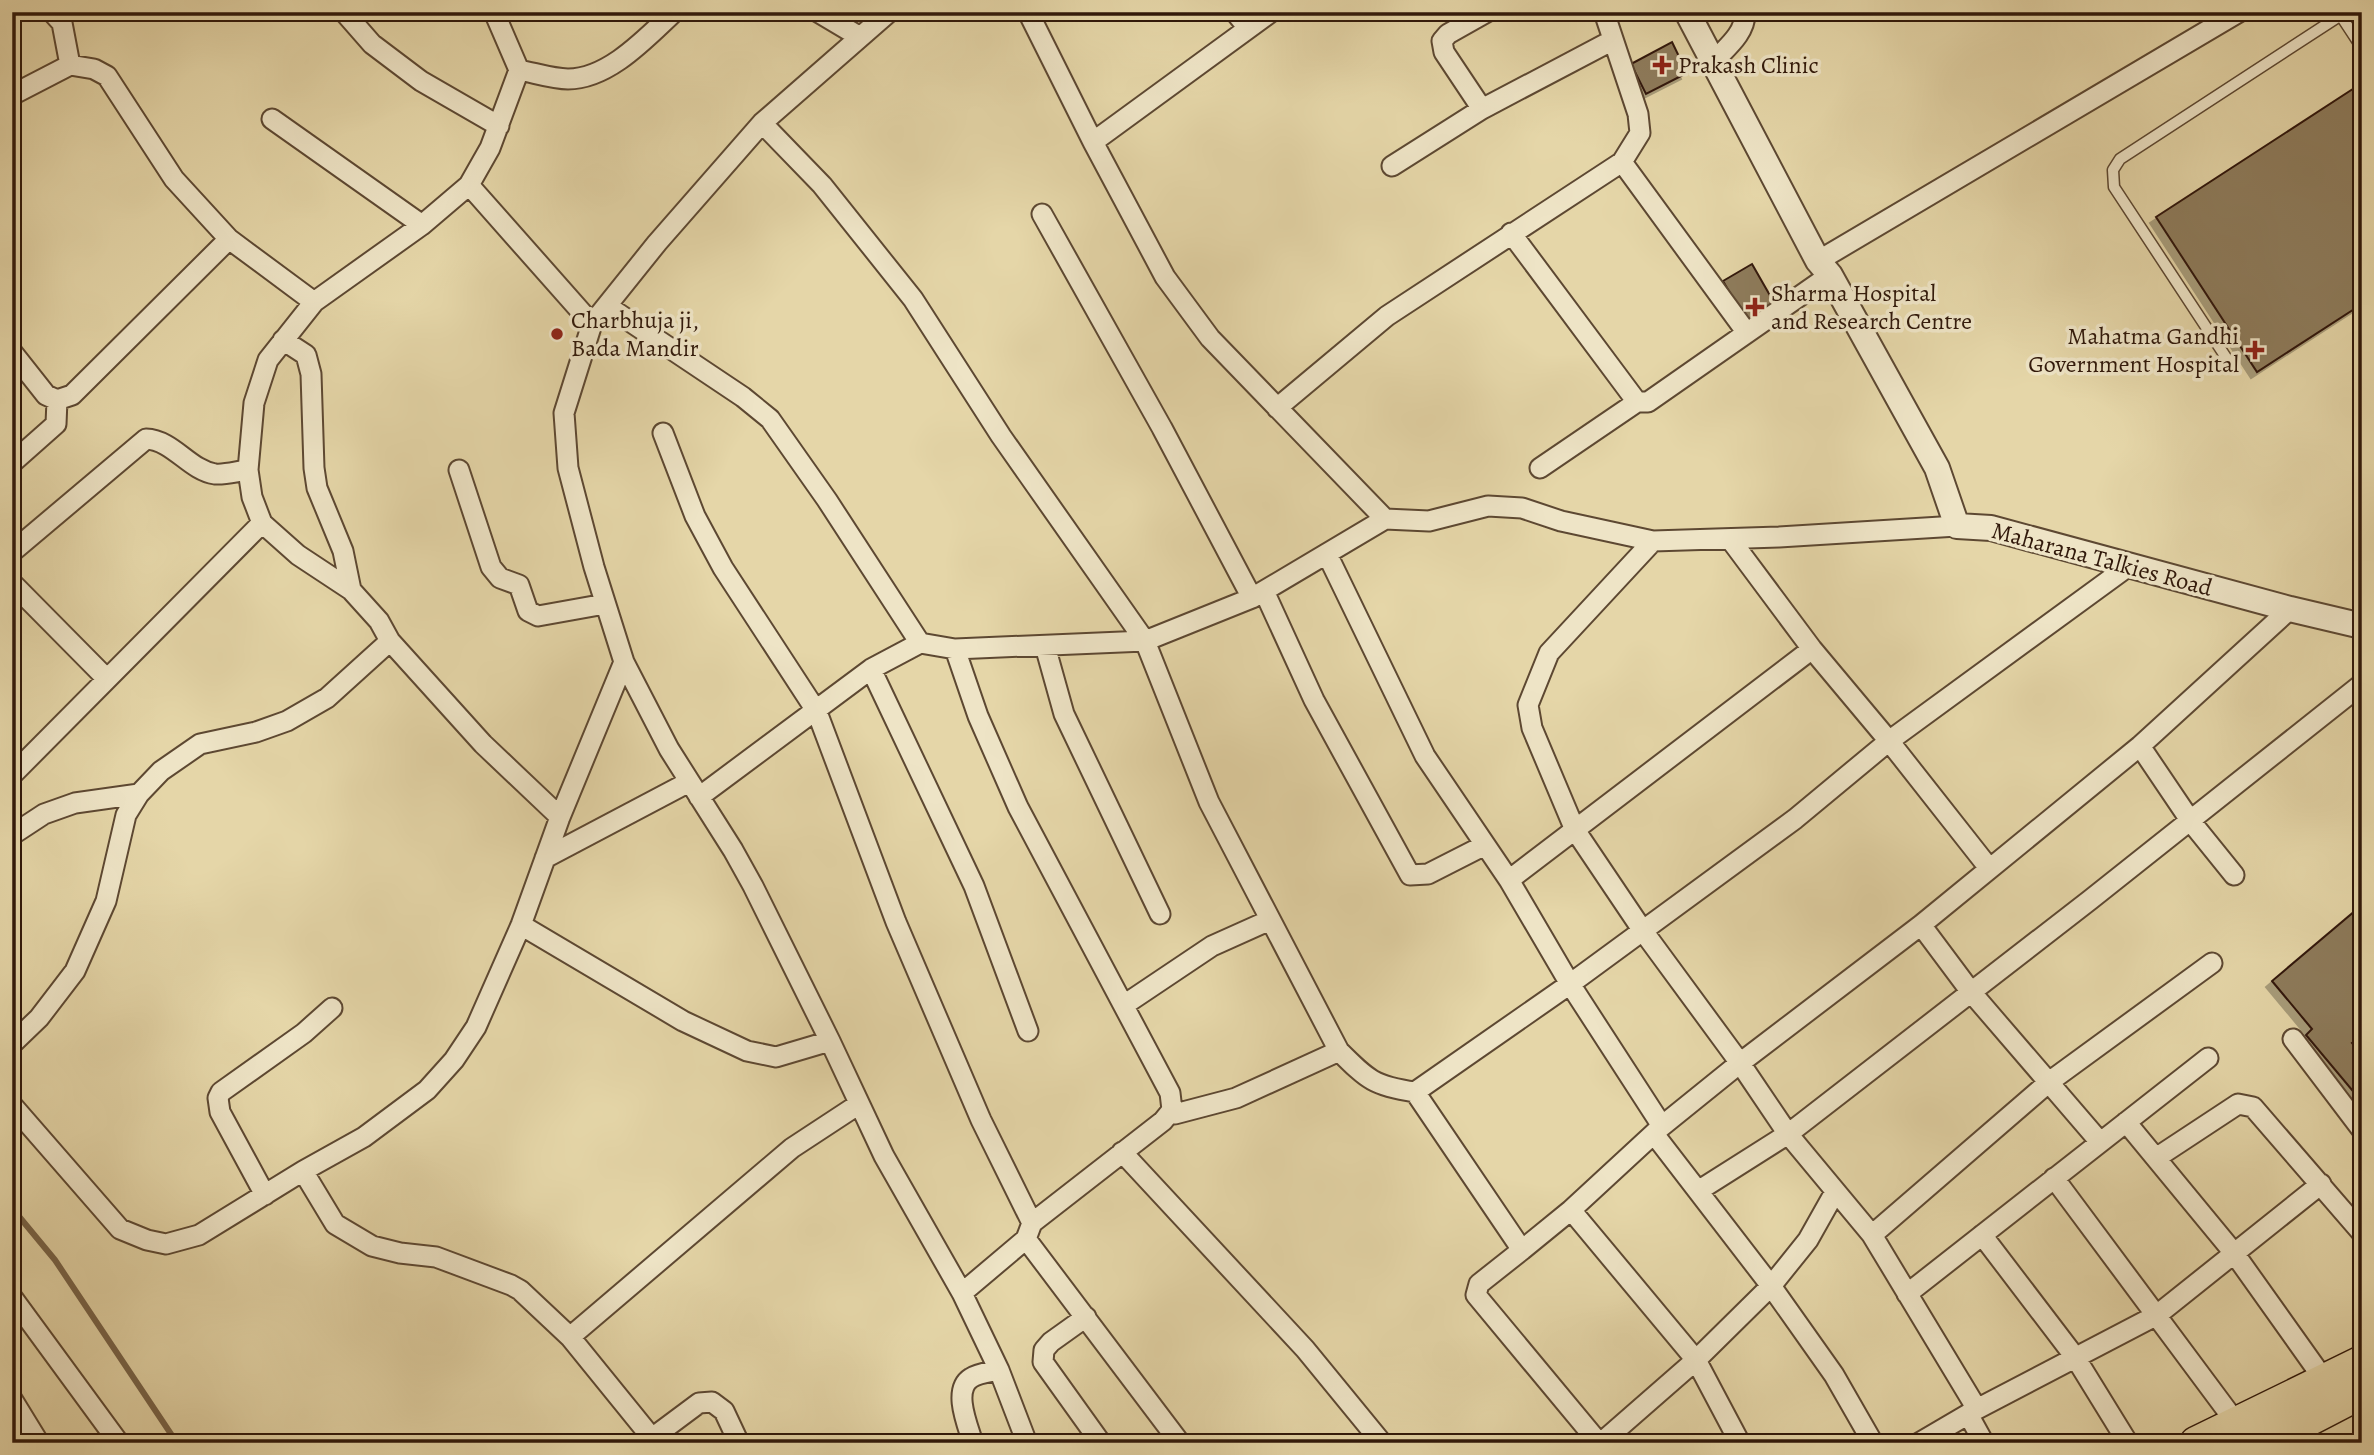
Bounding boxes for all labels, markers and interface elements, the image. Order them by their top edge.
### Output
place label: Prakash Clinic [1678,49,1819,81]
marker: Prakash Clinic [1652,55,1672,75]
place label: Sharma Hospital and Research Centre [1771,277,1972,337]
marker: Sharma Hospital and Research Centre [1745,297,1765,317]
place label: Charbhuja ji, Bada Mandir [571,304,699,364]
place label: Mahatma Gandhi Government Hospital [2028,320,2239,380]
marker: Charbhuja ji, Bada Mandir [549,326,565,342]
marker: Mahatma Gandhi Government Hospital [2245,340,2265,360]
street label: Maharana Talkies Road [1988,514,2216,604]

